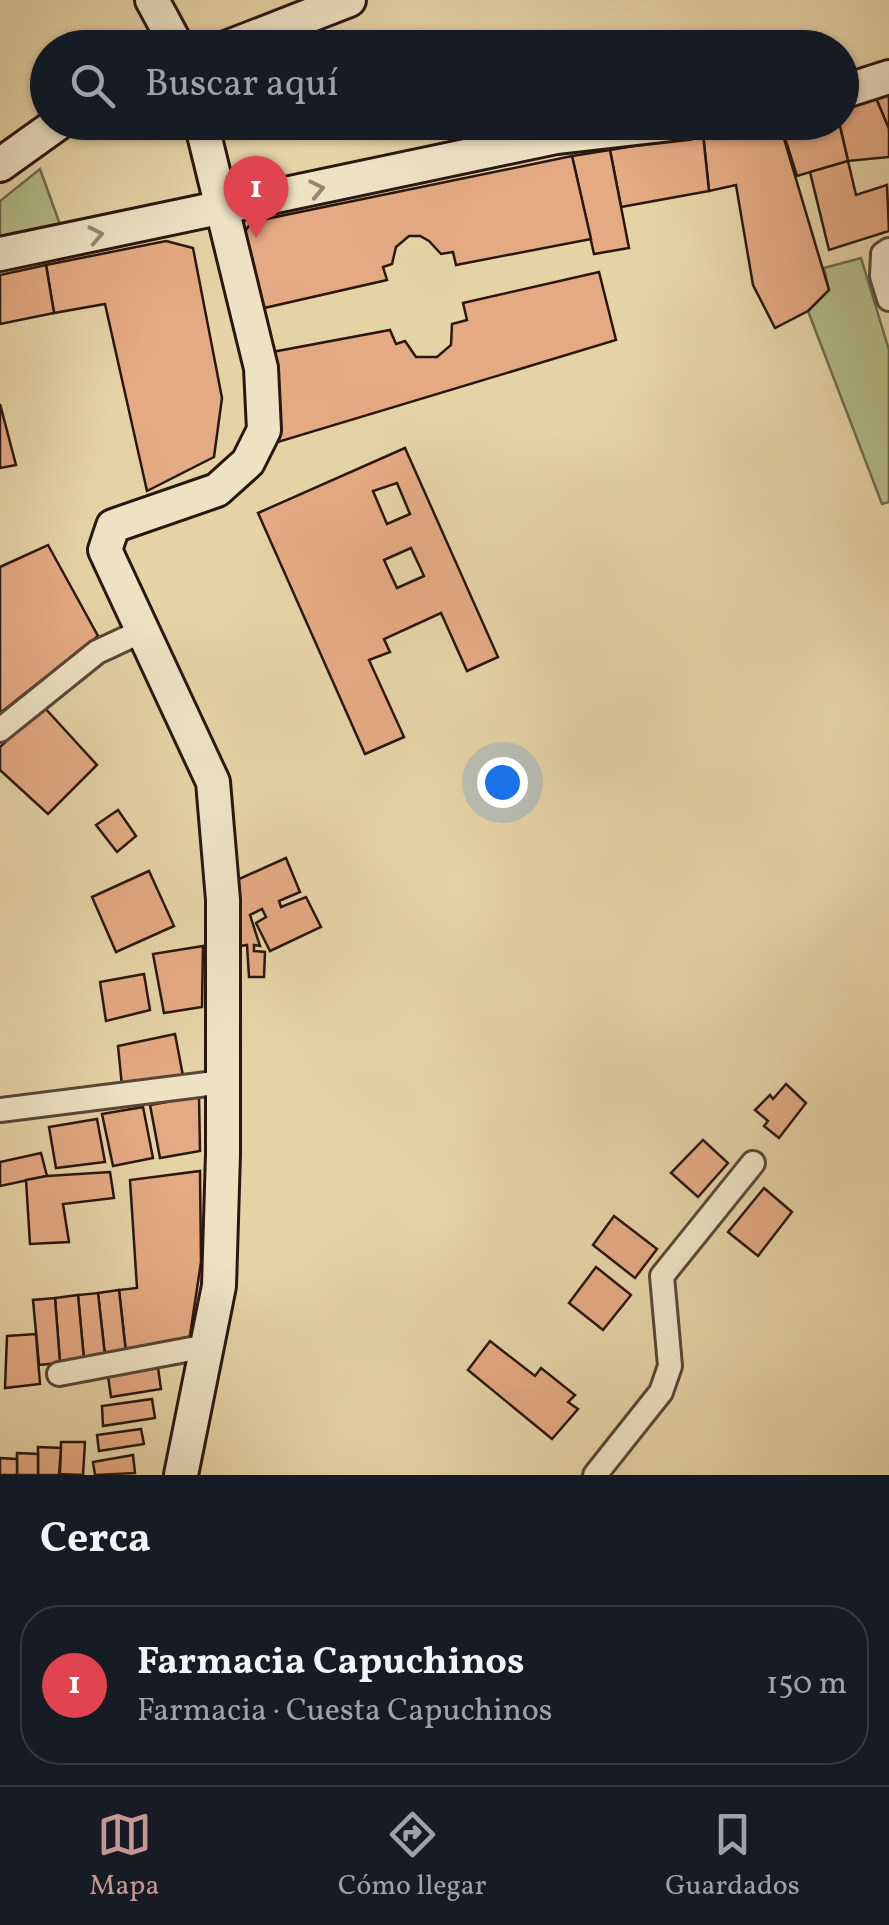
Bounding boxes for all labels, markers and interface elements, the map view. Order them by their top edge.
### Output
search box [30,30,859,140]
icon: search [65,58,120,113]
text: Buscar aquí [145,59,338,112]
pin: 1 [224,156,288,238]
one-way arrow [308,180,325,201]
one-way arrow [87,225,104,246]
your location [477,757,528,808]
text: Cerca [40,1511,151,1570]
text: Farmacia Capuchinos [137,1637,525,1690]
text: 1 [68,1663,81,1707]
text: 150 m [766,1663,847,1707]
text: Farmacia · Cuesta Capuchinos [137,1690,553,1734]
tab: Mapa [89,1807,159,1906]
tab: Cómo llegar [338,1807,487,1906]
tab: Guardados [665,1807,800,1906]

